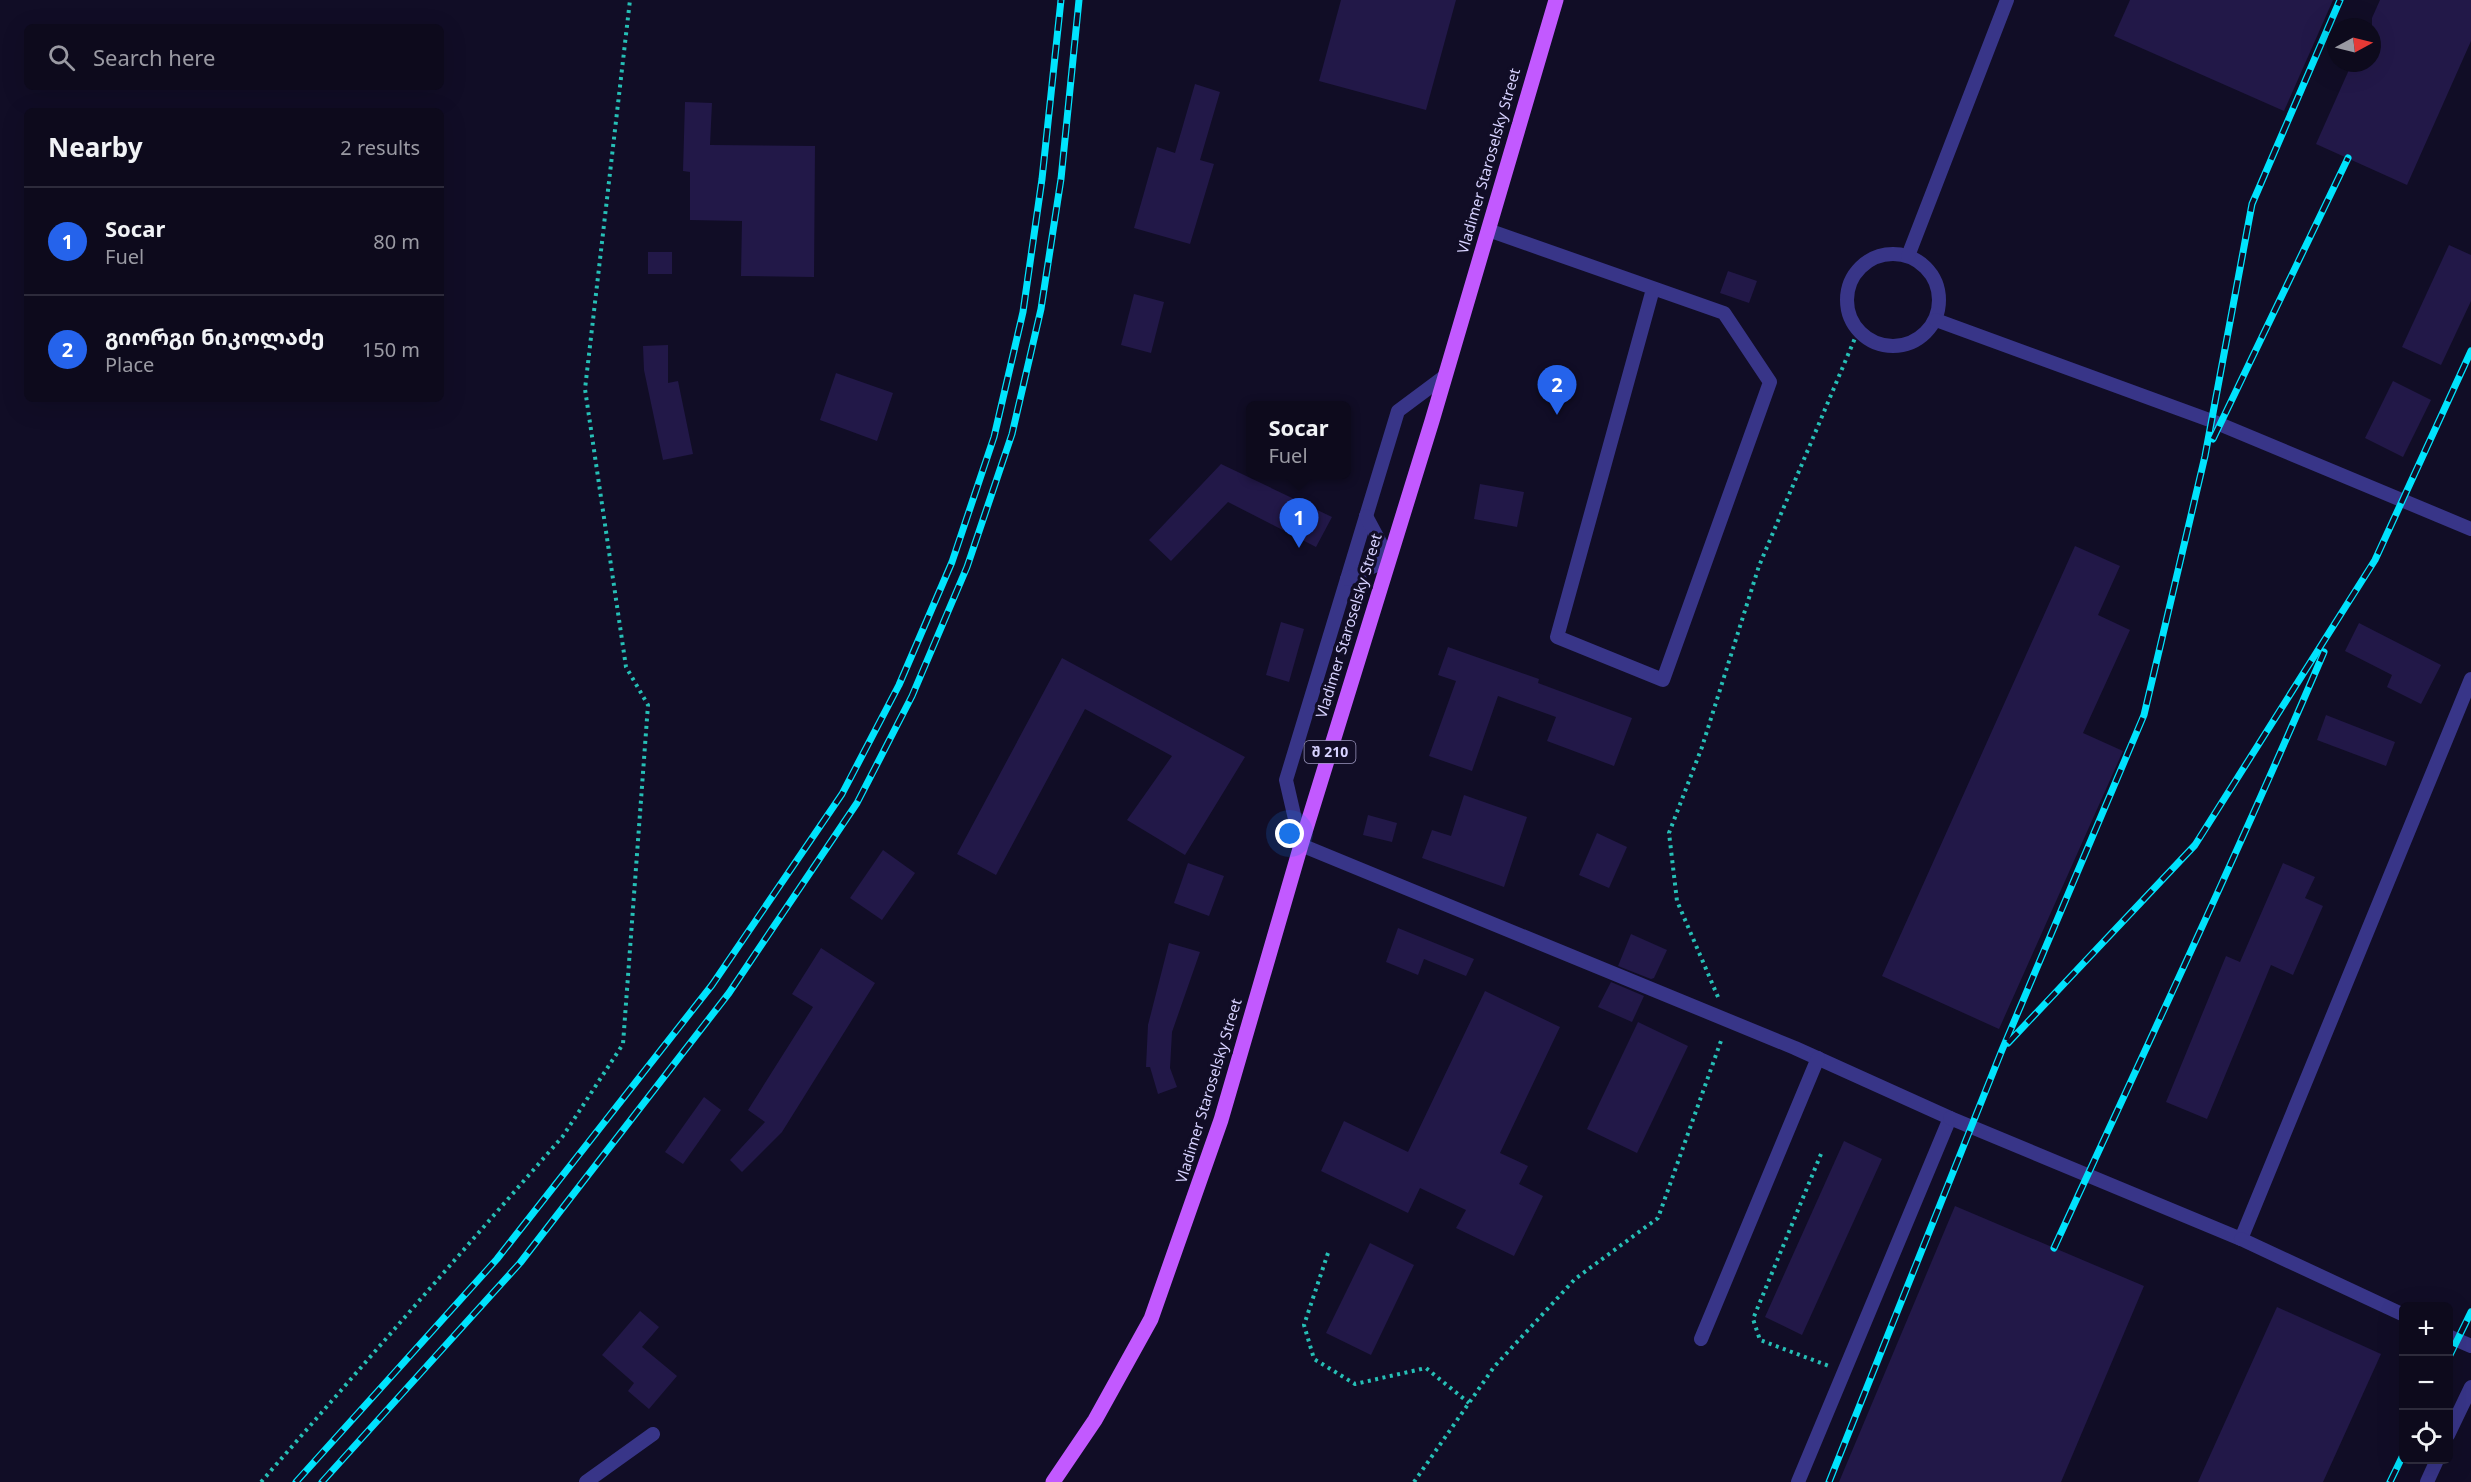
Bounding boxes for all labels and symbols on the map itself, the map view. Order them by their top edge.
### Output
north arrow [2327,18,2381,72]
street label: Vladimer Staroselsky Street [1452,65,1524,256]
pin: 2 [1538,366,1576,415]
pin: 1 [1280,498,1318,548]
street label: Vladimer Staroselsky Street [1310,530,1386,721]
road number: შ 210 [1304,741,1356,763]
your location [1275,819,1304,848]
street label: Vladimer Staroselsky Street [1170,995,1246,1186]

